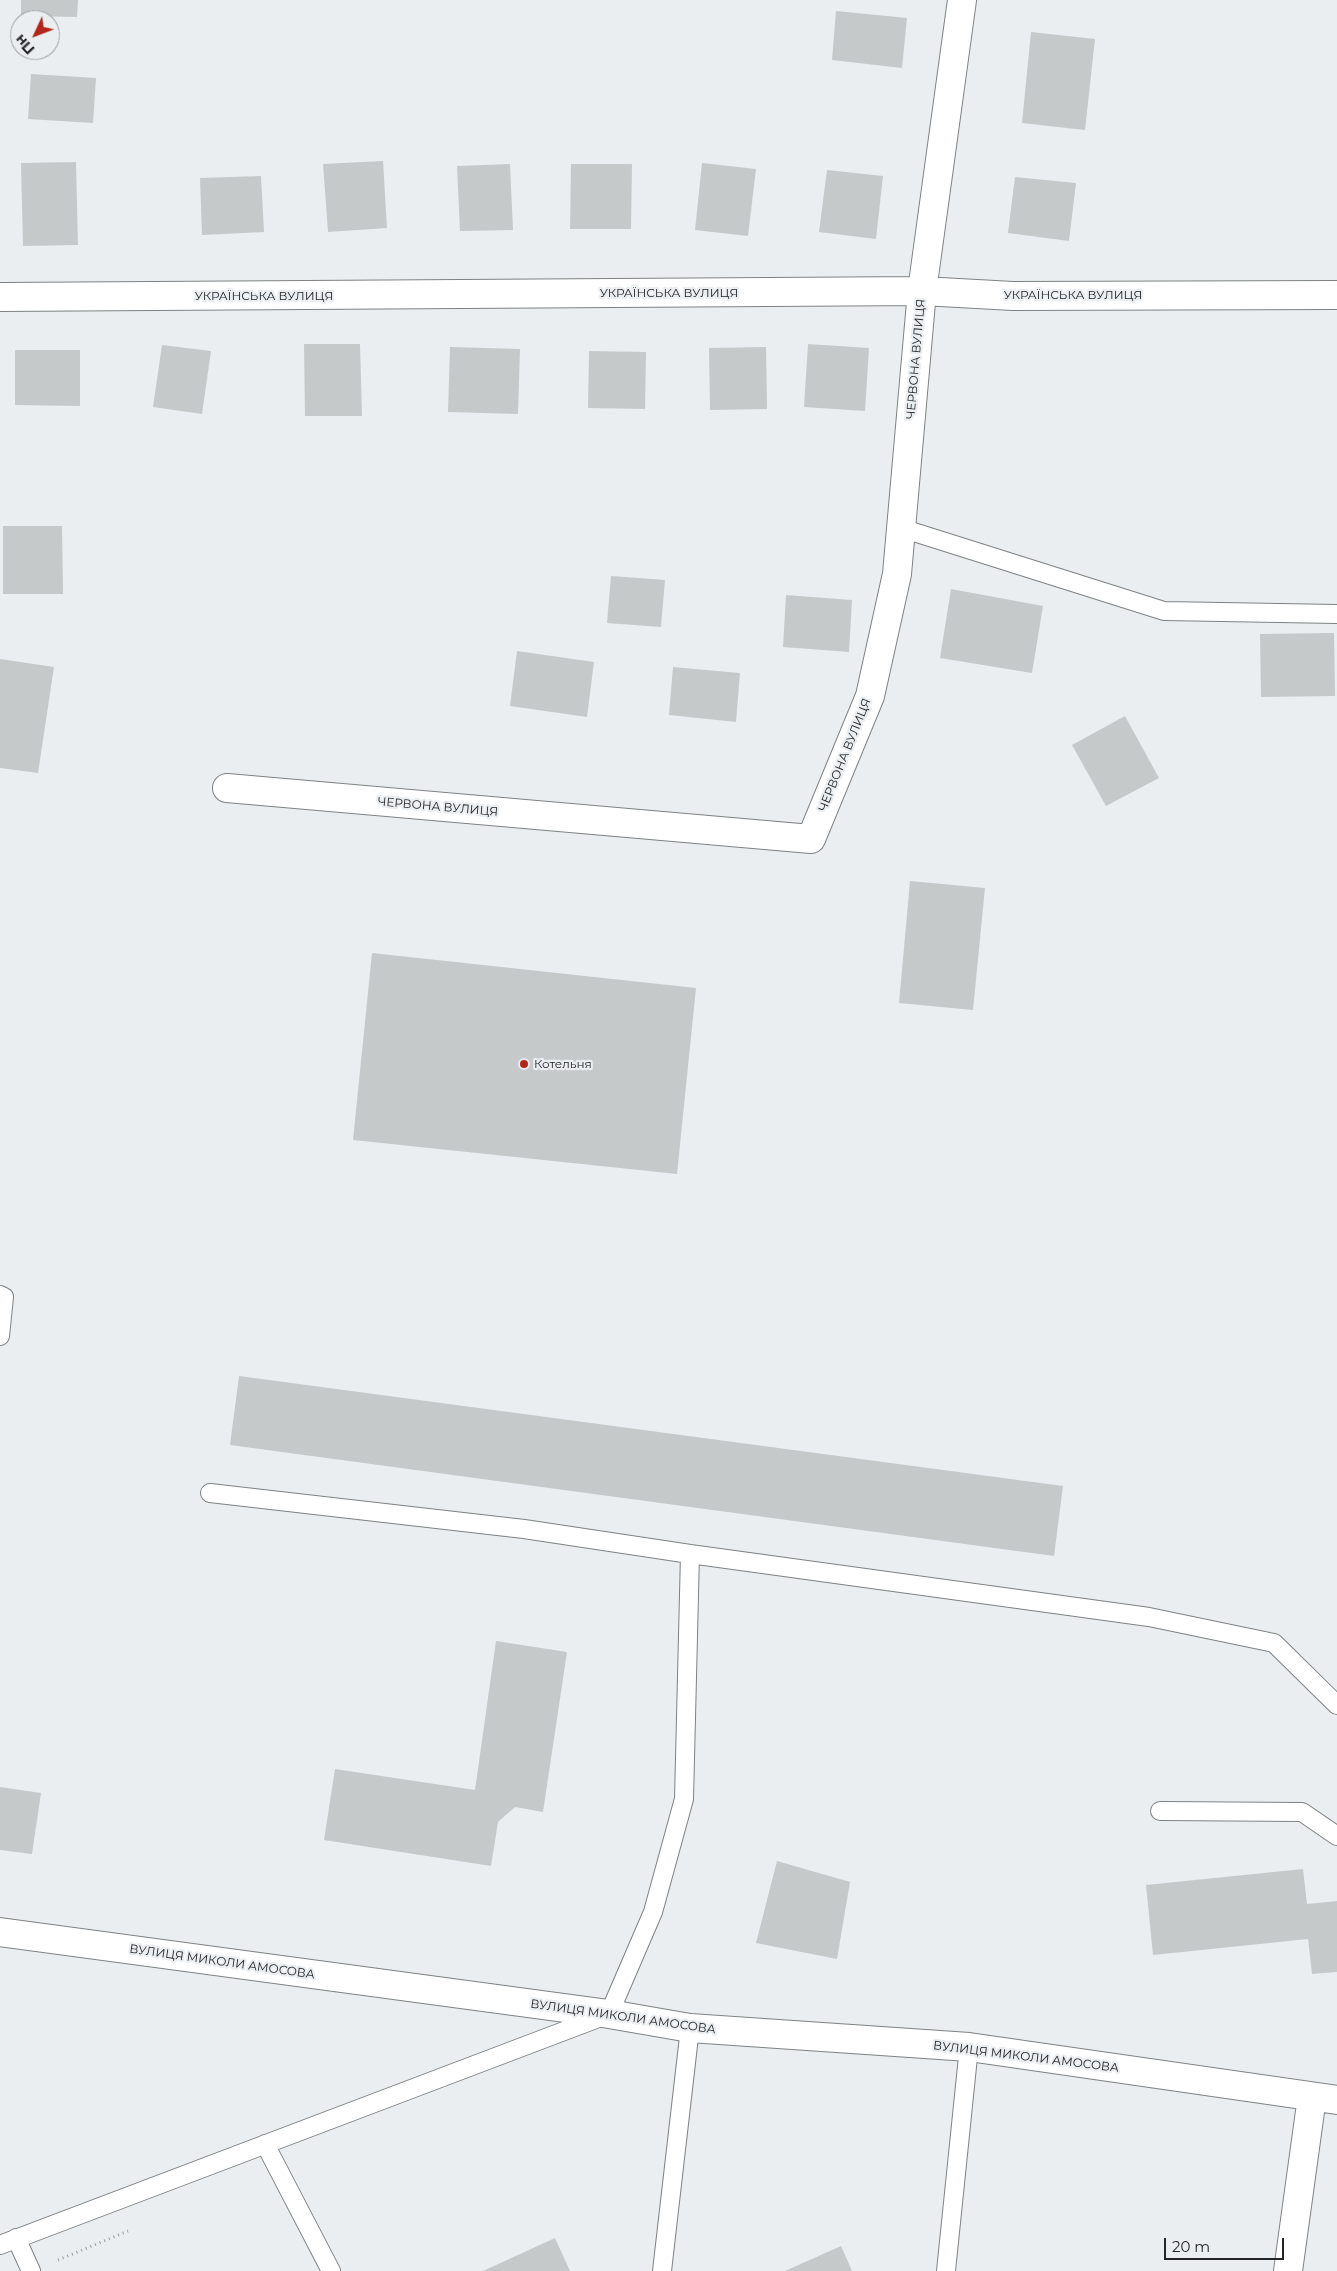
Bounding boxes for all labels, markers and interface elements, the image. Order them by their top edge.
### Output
north arrow [10,10,60,60]
text: Пн [11,31,39,58]
street label: УКРАЇНСЬКА ВУЛИЦЯ [600,286,738,300]
street label: УКРАЇНСЬКА ВУЛИЦЯ [1004,288,1142,302]
street label: УКРАЇНСЬКА ВУЛИЦЯ [195,289,333,303]
street label: ЧЕРВОНА ВУЛИЦЯ [904,298,928,420]
street label: ЧЕРВОНА ВУЛИЦЯ [816,696,874,814]
street label: ЧЕРВОНА ВУЛИЦЯ [377,795,499,819]
place label: Котельня [534,1057,592,1071]
marker: Котельня [518,1058,530,1070]
street label: ВУЛИЦЯ МИКОЛИ АМОСОВА [128,1942,316,1982]
street label: ВУЛИЦЯ МИКОЛИ АМОСОВА [529,1997,717,2037]
street label: ВУЛИЦЯ МИКОЛИ АМОСОВА [932,2038,1120,2076]
scale bar [1167,2228,1287,2260]
text: 20 m [1172,2237,1210,2256]

